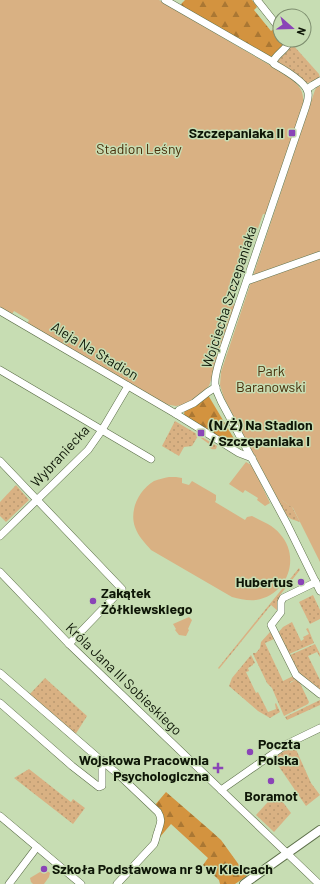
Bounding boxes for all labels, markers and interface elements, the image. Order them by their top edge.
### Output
north arrow [272,8,312,48]
text: N [295,26,309,37]
place label: Szczepaniaka II [189,124,284,141]
marker: Szczepaniaka II [287,128,297,138]
park label: Stadion Leśny [96,140,182,157]
street label: Wojciecha Szczepaniaka [198,224,260,370]
street label: Aleja Na Stadion [49,318,142,383]
park label: Park Baranowski [236,362,306,395]
place label: (N/Ż) Na Stadion / Szczepaniaka I [208,416,313,449]
street label: Wybraniecka [27,421,93,490]
marker: (N/Ż) Na Stadion / Szczepaniaka I [196,428,206,438]
place label: Hubertus [236,573,293,590]
marker: Hubertus [296,577,306,587]
place label: Zakątek Żółkiewskiego [101,584,193,617]
marker: Zakątek Żółkiewskiego [88,596,98,606]
street label: Króla Jana III Sobieskiego [63,619,186,739]
place label: Poczta Polska [258,735,301,768]
marker: Poczta Polska [245,747,255,757]
place label: Wojskowa Pracownia Psychologiczna [79,751,209,784]
marker: Wojskowa Pracownia Psychologiczna [212,762,224,774]
marker: Boramot [266,776,276,786]
place label: Boramot [244,787,298,804]
place label: Szkoła Podstawowa nr 9 w Kielcach [52,860,273,877]
marker: Szkoła Podstawowa nr 9 w Kielcach [39,864,49,874]

